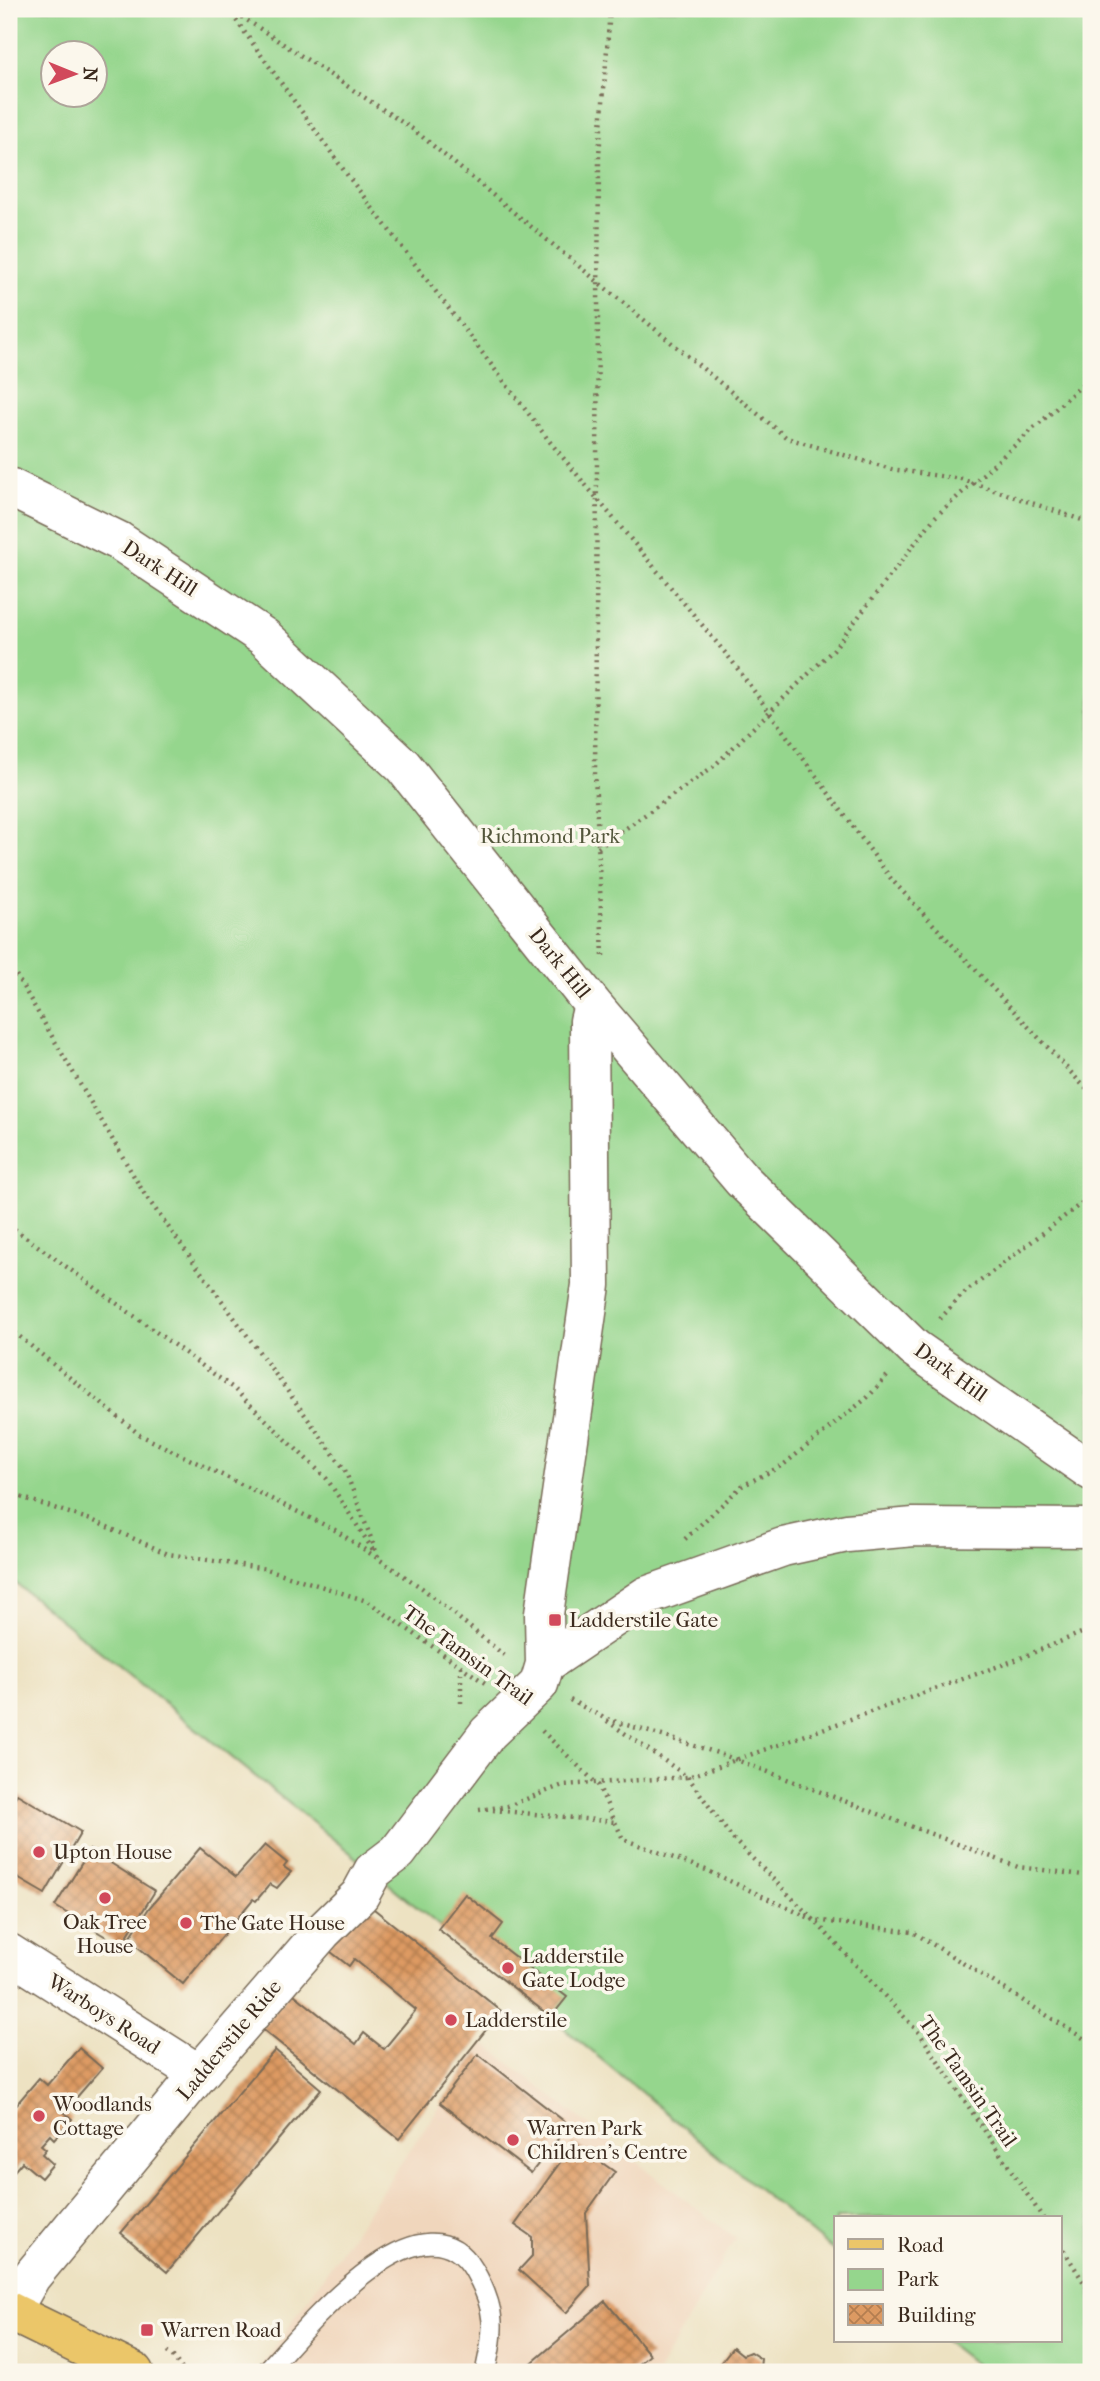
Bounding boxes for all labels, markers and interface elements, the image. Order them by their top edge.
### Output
north arrow [38,38,108,108]
text: N [79,67,101,82]
street label: Dark Hill [118,535,202,601]
park label: Richmond Park [480,824,620,848]
street label: Dark Hill [524,923,596,1003]
street label: Dark Hill [910,1338,992,1407]
street label: The Tamsin Trail [398,1600,538,1710]
place label: Ladderstile Gate [569,1608,718,1632]
marker: Ladderstile Gate [547,1612,563,1628]
place label: Upton House [53,1840,172,1864]
marker: Upton House [31,1844,47,1860]
marker: Oak Tree House [97,1890,113,1906]
place label: Oak Tree House [63,1910,147,1958]
place label: The Gate House [200,1911,345,1935]
marker: The Gate House [178,1915,194,1931]
place label: Ladderstile Gate Lodge [522,1944,625,1992]
marker: Ladderstile Gate Lodge [500,1960,516,1976]
street label: Warboys Road [43,1968,165,2059]
street label: Ladderstile Ride [172,1975,286,2105]
place label: Ladderstile [465,2008,567,2032]
street label: The Tamsin Trail [914,2011,1022,2151]
marker: Ladderstile [443,2012,459,2028]
place label: Woodlands Cottage [52,2092,152,2140]
marker: Woodlands Cottage [31,2108,47,2124]
place label: Warren Park Children's Centre [526,2116,687,2164]
marker: Warren Park Children's Centre [505,2132,521,2148]
legend [834,2216,1062,2342]
text: Road [897,2233,944,2257]
text: Park [897,2267,939,2291]
text: Building [897,2303,976,2327]
place label: Warren Road [160,2318,282,2342]
marker: Warren Road [139,2322,155,2338]

